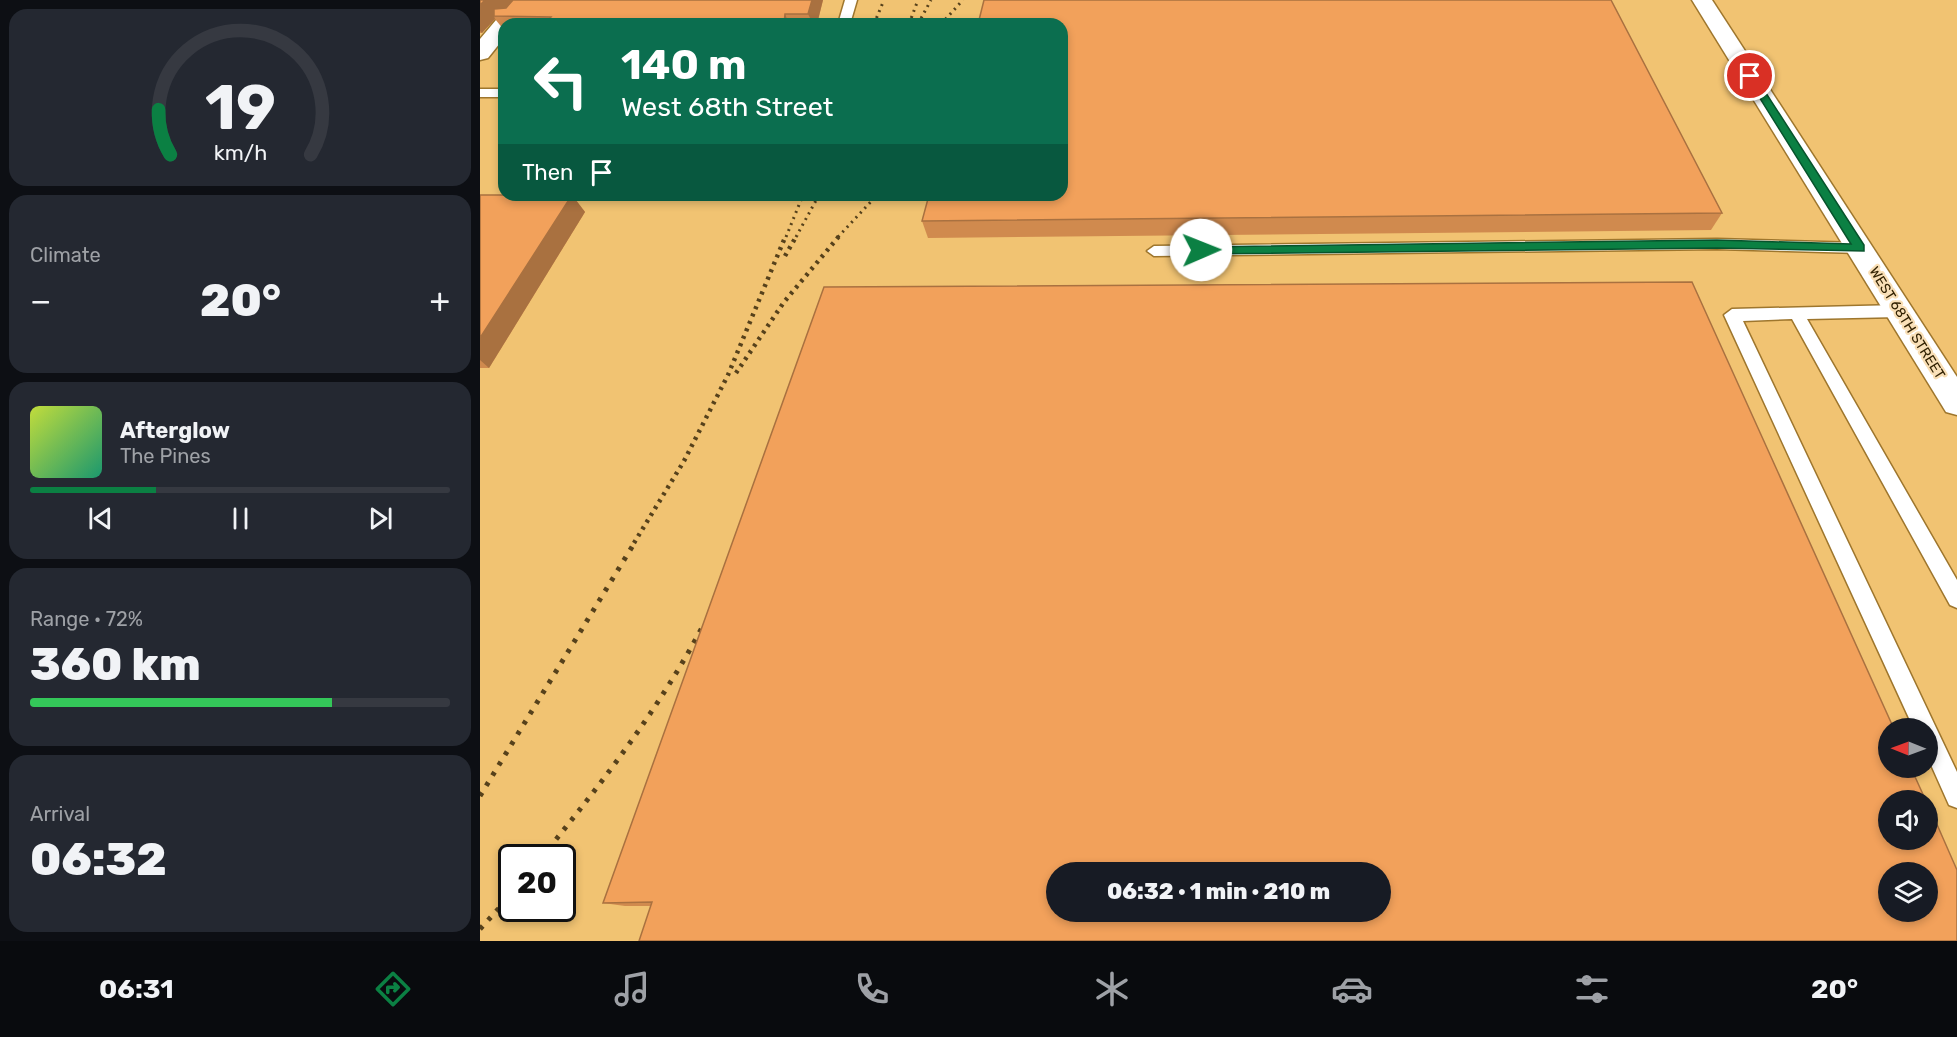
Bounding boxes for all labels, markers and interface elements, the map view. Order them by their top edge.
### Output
text: 140 m [621,40,747,90]
icon: left [522,42,600,120]
pin [1724,50,1775,101]
icon: arrive [1733,59,1766,92]
text: 19 [204,71,276,145]
text: West 68th Street [621,91,833,123]
text: km/h [213,140,267,165]
icon: arrive [585,156,618,189]
text: Then [522,159,573,186]
position arrow [1169,218,1233,282]
text: Climate [30,243,101,267]
street label: WEST 68TH STREET [1866,264,1948,382]
text: 20° [200,274,281,327]
text: − [30,281,51,320]
text: + [429,281,450,320]
text: Afterglow [120,417,230,444]
text: The Pines [120,444,211,468]
icon: previous [84,502,117,535]
icon: pause [224,502,257,535]
icon: next [364,502,397,535]
text: Range · 72% [30,607,143,631]
text: 360 km [30,638,201,691]
north arrow [1878,718,1938,778]
map controls [1878,718,1938,922]
button: sound [1878,790,1938,850]
text: Arrival [30,802,90,826]
text: 06:32 [30,833,167,886]
speed limit sign: 20 [498,844,576,922]
button: layers [1878,862,1938,922]
text: 06:32 · 1 min · 210 m [1107,878,1330,905]
icon: directions [372,968,414,1010]
icon: music [611,968,653,1010]
icon: phone [851,968,893,1010]
icon: climate [1091,968,1133,1010]
icon: car [1331,968,1373,1010]
icon: filters [1571,968,1613,1010]
text: 06:31 [99,973,174,1005]
text: 20° [1811,973,1858,1005]

